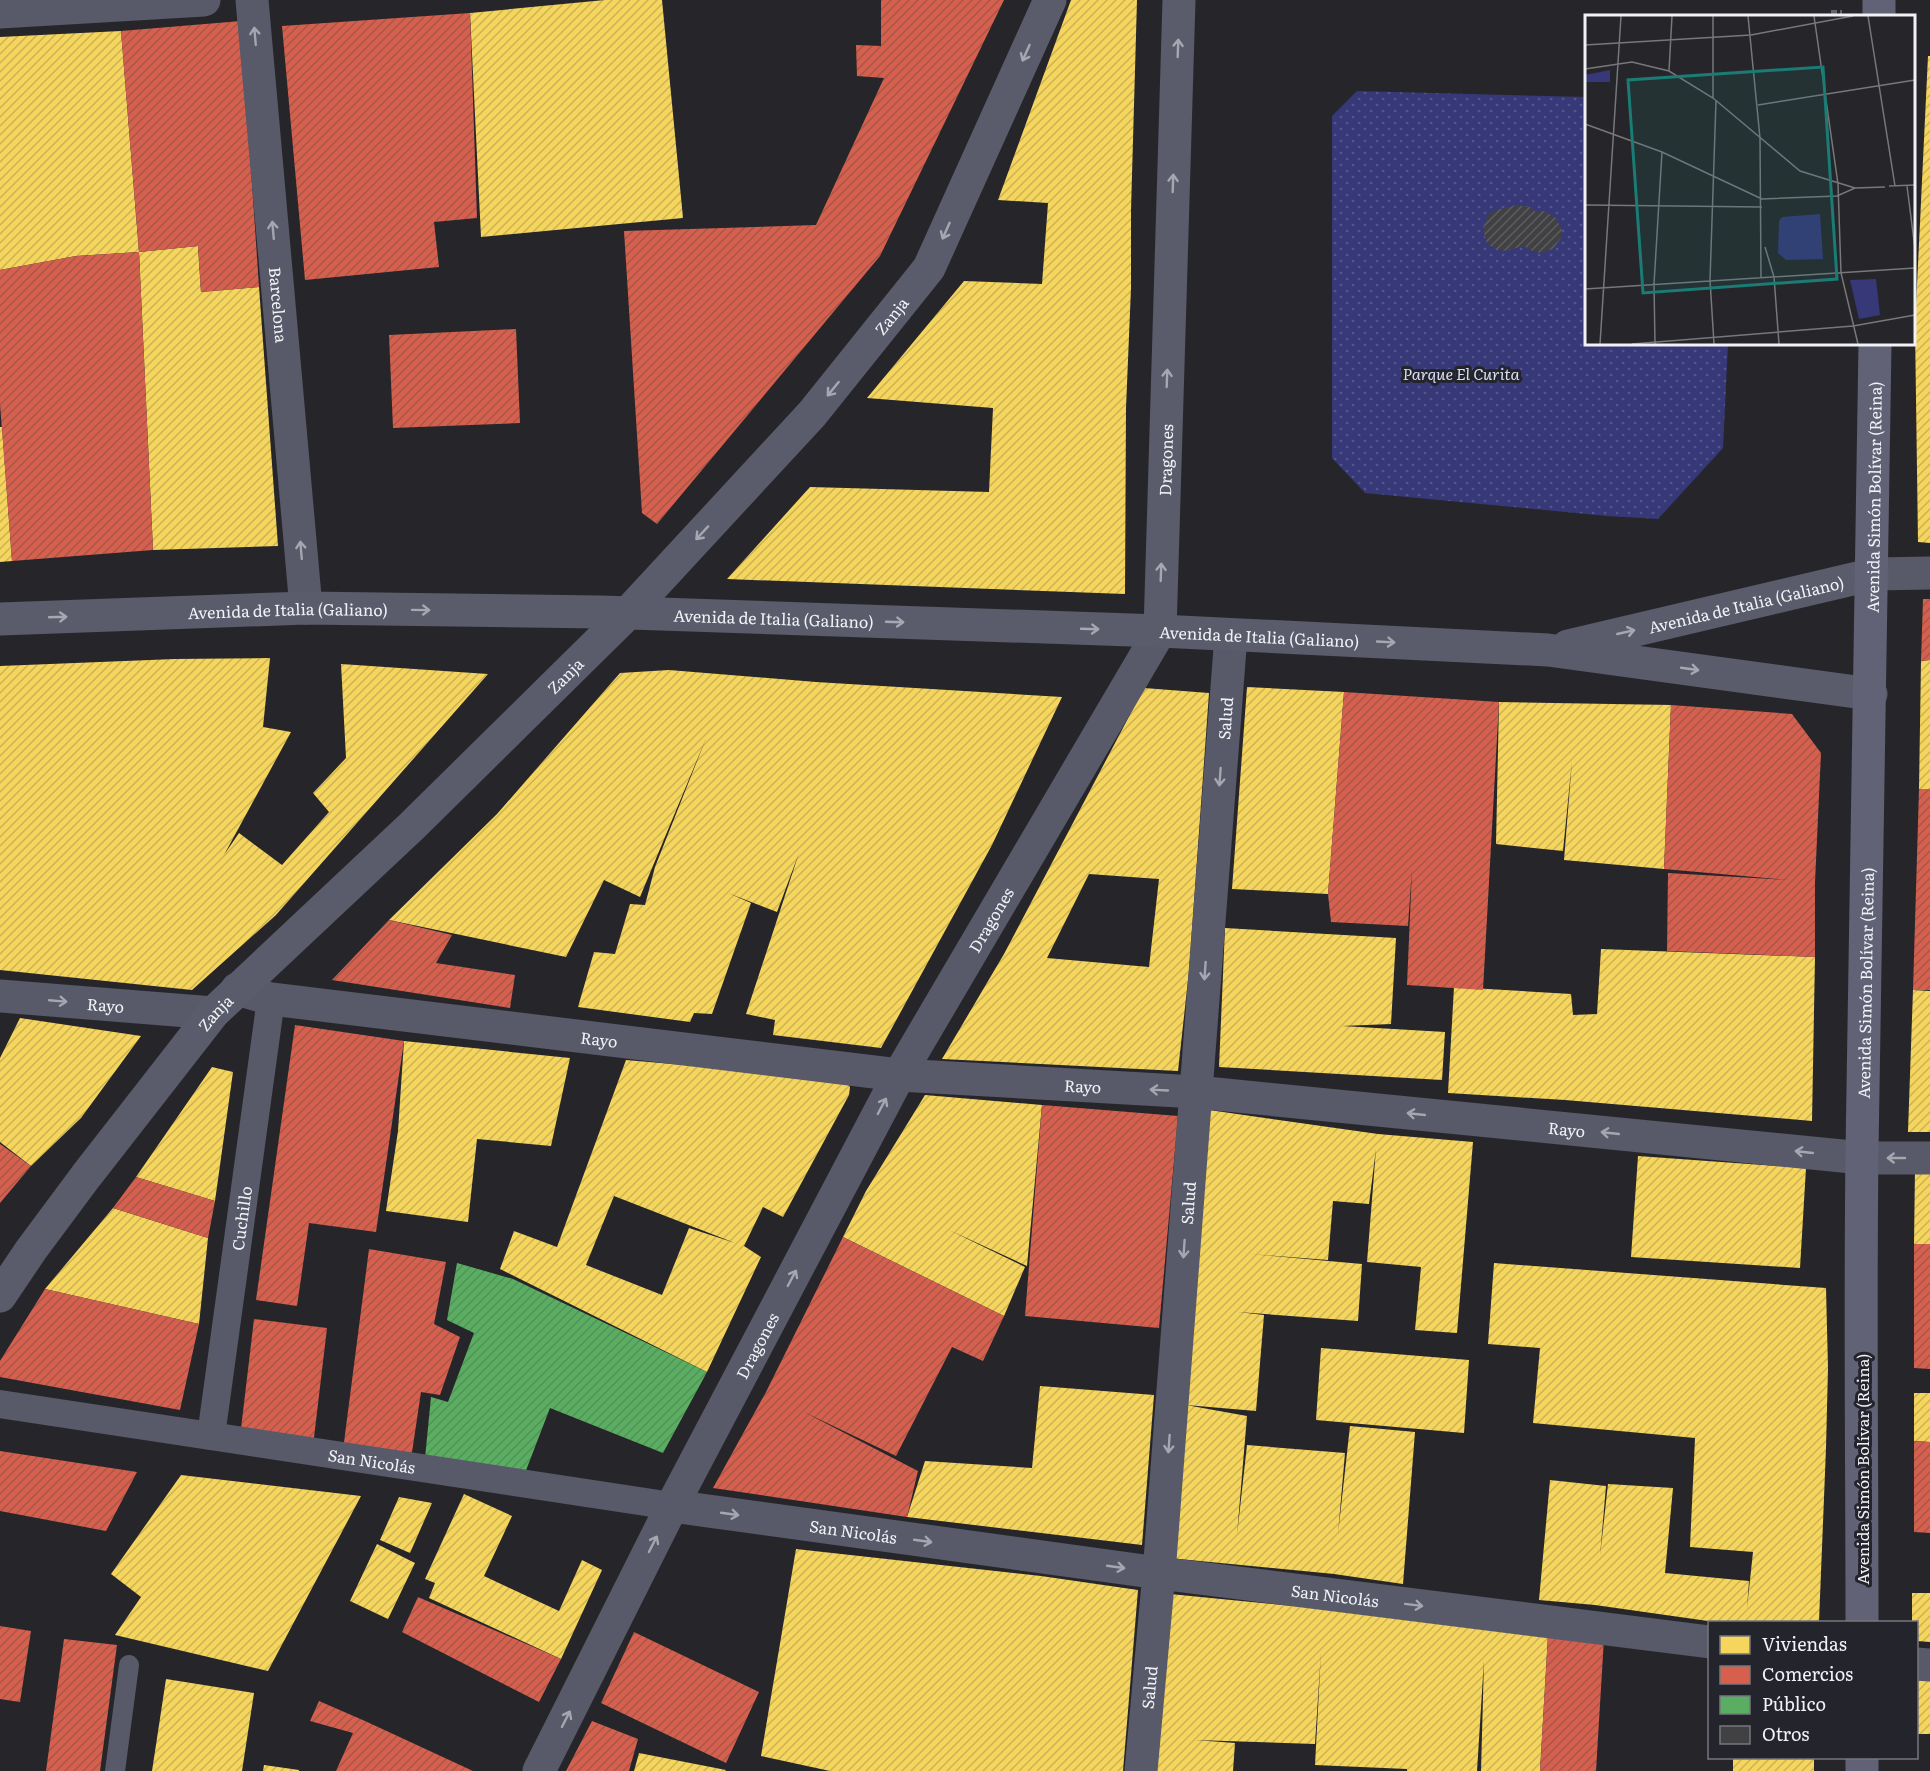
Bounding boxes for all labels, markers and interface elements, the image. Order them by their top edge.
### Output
inset map [1585,15,1915,345]
one-way arrow [250,26,261,46]
one-way arrow [1172,38,1183,58]
one-way arrow [1020,44,1031,62]
one-way arrow [1168,173,1179,193]
one-way arrow [267,221,278,241]
one-way arrow [939,222,950,240]
street label: Barcelona [264,266,294,344]
street label: Zanja [868,291,914,340]
park label: Parque El Curita [1402,361,1520,385]
one-way arrow [1162,368,1173,388]
one-way arrow [826,380,839,396]
street label: Avenida Simón Bolívar (Reina) [1860,381,1887,613]
street label: Dragones [1152,424,1178,496]
one-way arrow [695,525,709,540]
one-way arrow [295,540,306,560]
one-way arrow [1156,563,1167,583]
street label: Avenida de Italia (Galiano) [1646,569,1846,639]
street label: Avenida de Italia (Galiano) [187,596,388,624]
street label: Avenida de Italia (Galiano) [673,602,874,633]
one-way arrow [411,604,431,616]
one-way arrow [48,611,68,622]
one-way arrow [884,617,904,628]
street label: Avenida de Italia (Galiano) [1159,619,1360,653]
one-way arrow [1079,623,1099,634]
one-way arrow [1616,626,1635,637]
one-way arrow [1376,637,1396,648]
street label: Zanja [541,652,589,699]
one-way arrow [1679,664,1699,675]
street label: Salud [1211,696,1238,741]
one-way arrow [1214,766,1225,786]
street label: Avenida Simón Bolívar (Reina) [1851,867,1879,1099]
street label: Dragones [962,882,1019,957]
one-way arrow [1199,961,1210,981]
street label: Zanja [191,988,238,1036]
street label: Rayo [86,991,125,1018]
one-way arrow [48,996,68,1007]
street label: Rayo [579,1025,619,1053]
street label: Rayo [1063,1072,1102,1099]
one-way arrow [1149,1084,1169,1095]
one-way arrow [877,1097,889,1115]
one-way arrow [1406,1108,1426,1119]
street label: Rayo [1547,1115,1586,1143]
one-way arrow [1600,1127,1620,1138]
one-way arrow [1794,1146,1814,1157]
one-way arrow [1887,1152,1907,1164]
street label: Salud [1174,1180,1201,1225]
street label: Cuchillo [225,1184,257,1252]
one-way arrow [1178,1239,1189,1259]
one-way arrow [787,1270,798,1288]
street label: Dragones [729,1308,784,1383]
street label: Avenida Simón Bolívar (Reina) [1850,1353,1874,1585]
one-way arrow [1163,1433,1174,1453]
street label: San Nicolás [326,1442,417,1479]
one-way arrow [719,1509,739,1520]
street label: San Nicolás [808,1513,899,1549]
one-way arrow [913,1535,932,1546]
one-way arrow [648,1536,659,1554]
one-way arrow [1106,1562,1126,1573]
street label: San Nicolás [1290,1578,1380,1612]
one-way arrow [1403,1600,1423,1611]
legend [1708,1621,1918,1759]
text: Viviendas [1762,1630,1847,1657]
text: Comercios [1762,1660,1853,1687]
street label: Salud [1135,1665,1163,1710]
text: Público [1762,1690,1826,1717]
one-way arrow [560,1710,572,1728]
text: Otros [1762,1720,1809,1747]

